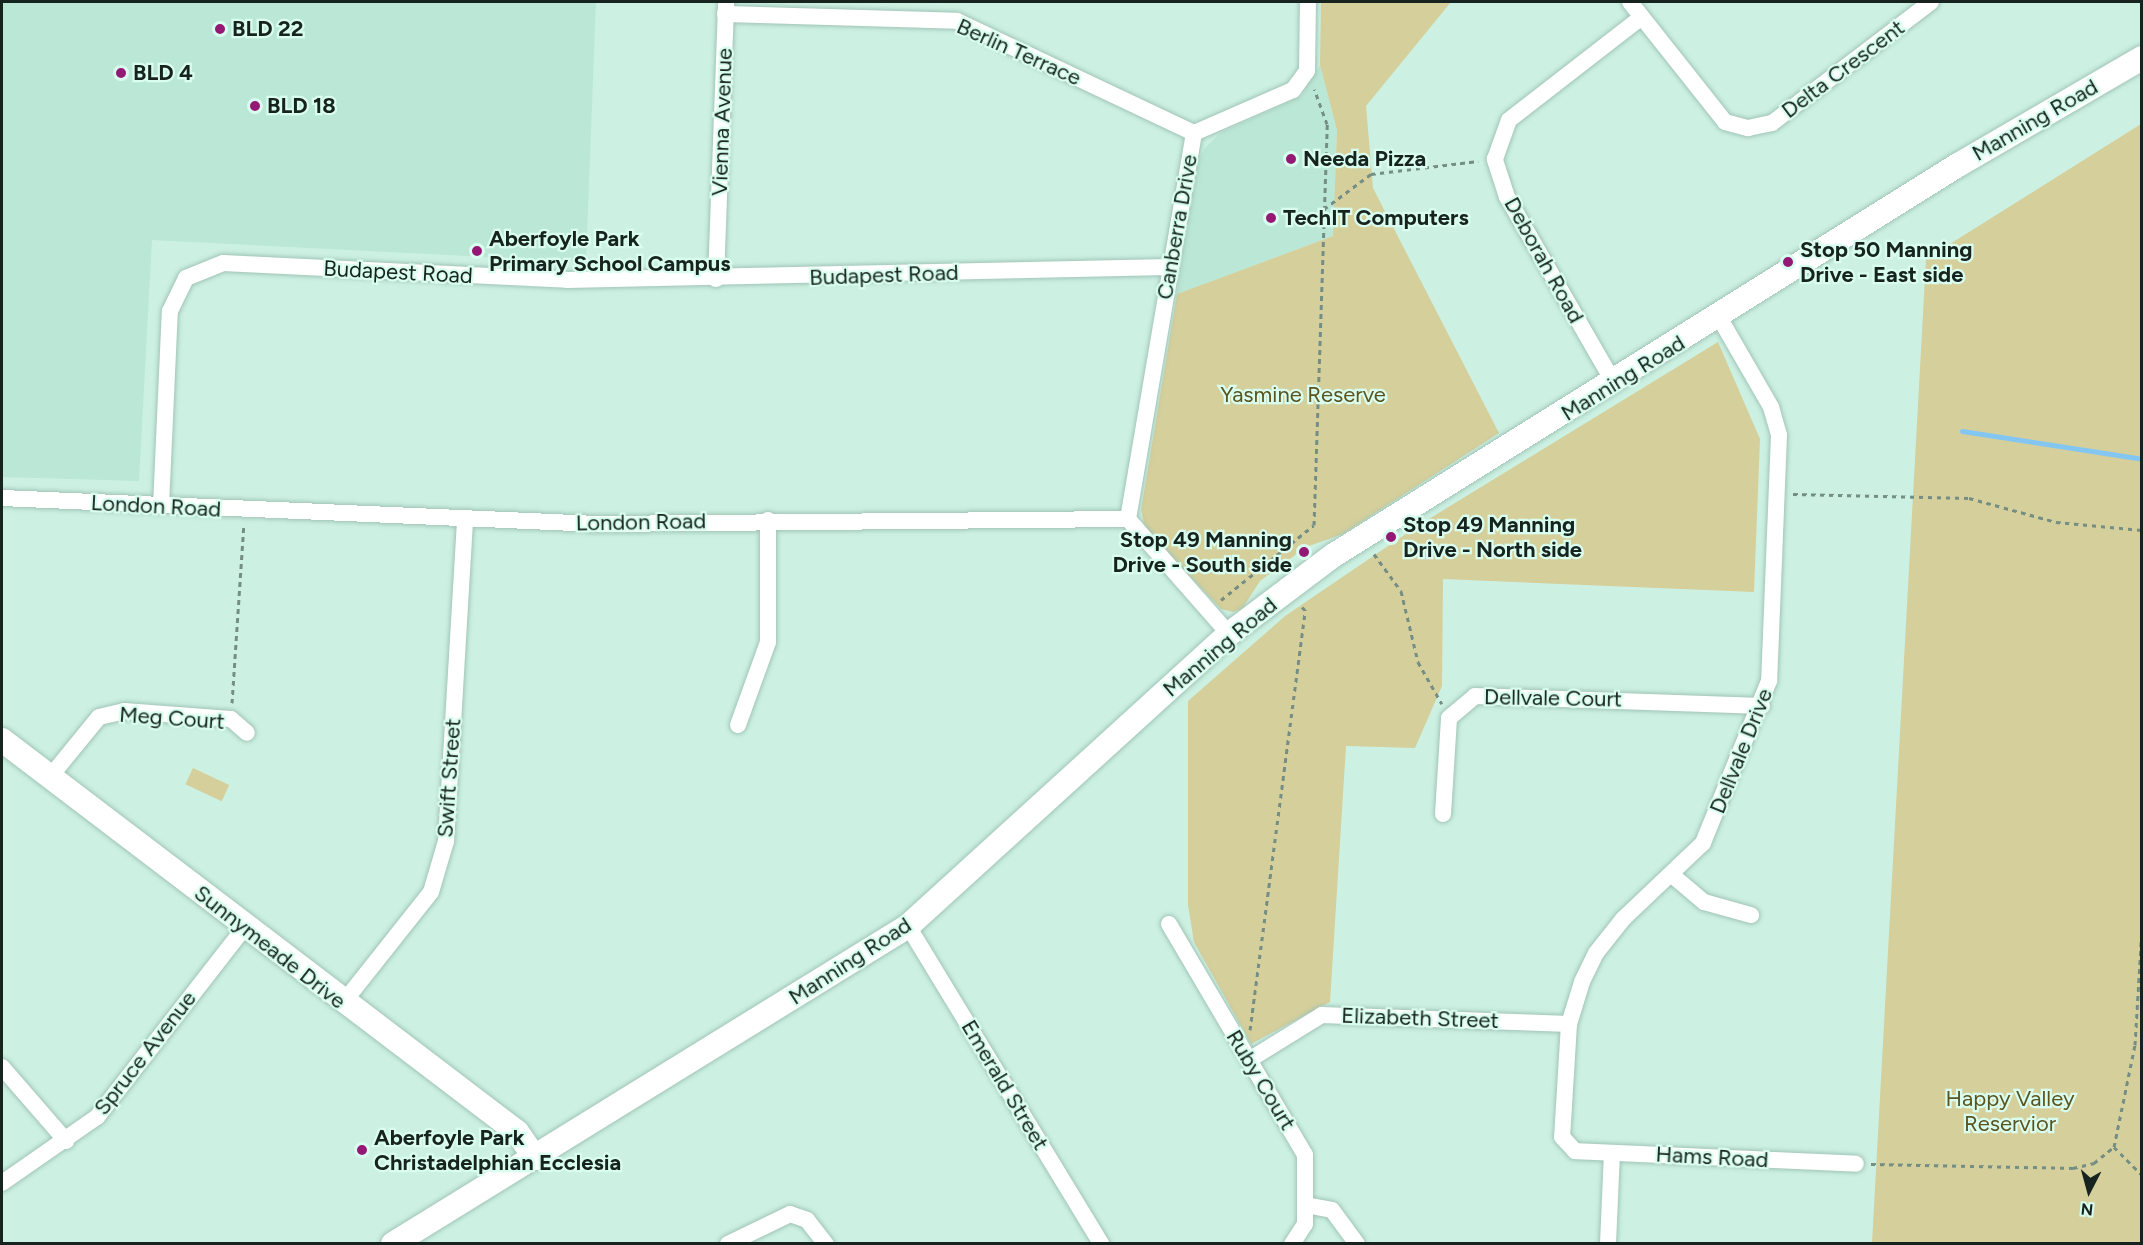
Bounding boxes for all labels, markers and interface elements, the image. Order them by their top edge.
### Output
street label: Berlin Terrace [953,13,1085,91]
street label: Delta Crescent [1776,14,1910,124]
place label: BLD 22 [232,16,303,42]
marker: BLD 22 [213,22,227,36]
street label: Vienna Avenue [706,48,738,196]
place label: BLD 4 [133,60,193,86]
marker: BLD 4 [114,66,128,80]
street label: Manning Road [1967,73,2103,167]
place label: BLD 18 [267,93,336,119]
marker: BLD 18 [248,99,262,113]
place label: Needa Pizza [1303,146,1426,172]
street label: Canberra Drive [1151,152,1203,302]
marker: Needa Pizza [1284,152,1298,166]
street label: Deborah Road [1499,192,1589,328]
place label: TechIT Computers [1283,205,1469,231]
marker: TechIT Computers [1264,211,1278,225]
place label: Aberfoyle Park Primary School Campus [489,225,730,276]
place label: Stop 50 Manning Drive - East side [1800,236,1973,288]
marker: Aberfoyle Park Primary School Campus [470,244,484,258]
street label: Budapest Road [323,255,473,289]
marker: Stop 50 Manning Drive - East side [1781,255,1795,269]
street label: Budapest Road [809,259,959,291]
street label: Manning Road [1556,330,1690,426]
park label: Yasmine Reserve [1220,382,1386,408]
street label: London Road [90,489,222,523]
street label: London Road [576,508,706,536]
place label: Stop 49 Manning Drive - North side [1403,511,1582,562]
place label: Stop 49 Manning Drive - South side [1112,526,1292,578]
marker: Stop 49 Manning Drive - North side [1384,530,1398,544]
marker: Stop 49 Manning Drive - South side [1297,545,1311,559]
street label: Manning Road [1158,592,1282,702]
street label: Dellvale Court [1484,684,1622,712]
street label: Dellvale Drive [1704,685,1778,817]
street label: Meg Court [118,701,226,735]
street label: Swift Street [432,718,466,838]
street label: Sunnymeade Drive [189,880,351,1014]
street label: Manning Road [784,912,916,1010]
street label: Spruce Avenue [88,986,202,1120]
street label: Elizabeth Street [1341,1002,1499,1034]
street label: Emerald Street [956,1015,1054,1155]
street label: Ruby Court [1221,1025,1301,1135]
park label: Happy Valley Reservior [1945,1085,2075,1136]
place label: Aberfoyle Park Christadelphian Ecclesia [374,1124,621,1176]
street label: Hams Road [1655,1141,1769,1173]
marker: Aberfoyle Park Christadelphian Ecclesia [355,1143,369,1157]
north arrow [2059,1161,2119,1221]
text: N [2080,1199,2094,1219]

